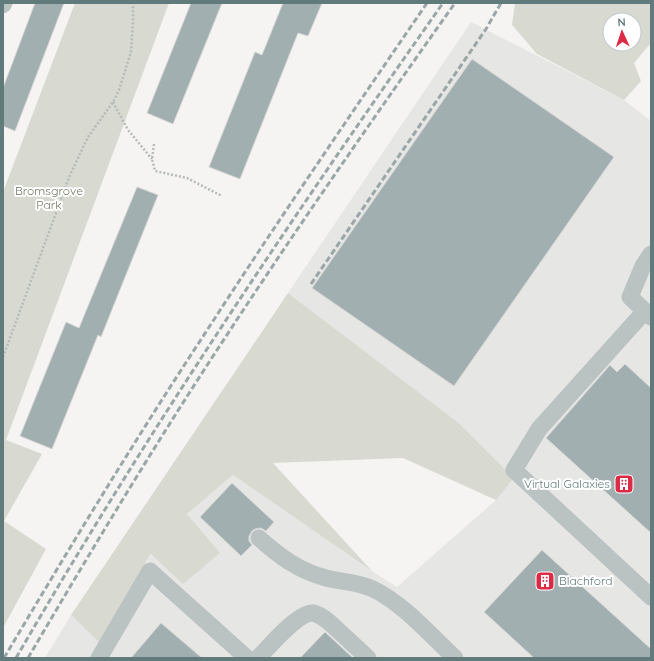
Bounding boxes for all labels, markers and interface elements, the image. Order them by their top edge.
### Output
north arrow [602,12,642,52]
text: N [617,15,626,29]
park label: Bromsgrove Park [15,183,83,212]
building icon: Virtual Galaxies [613,473,635,495]
place label: Virtual Galaxies [524,476,610,491]
building icon: Blachford [534,570,556,592]
place label: Blachford [559,573,613,588]

